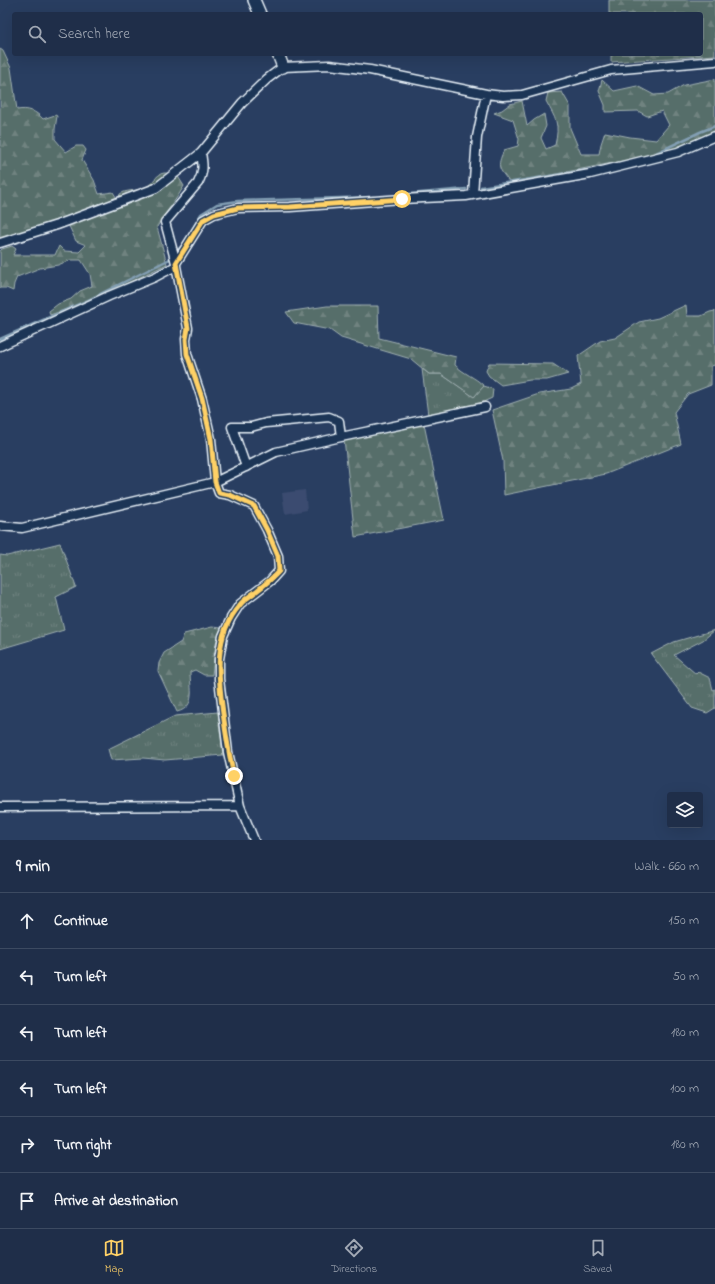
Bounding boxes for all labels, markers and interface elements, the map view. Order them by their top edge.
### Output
search box [12,12,703,56]
icon: search [26,23,48,45]
text: Search here [58,23,130,45]
route start [393,190,411,208]
route end [225,767,243,785]
map controls [667,792,703,828]
button: layers [667,792,703,828]
text: 9 min [16,854,50,879]
text: Walk · 660 m [634,857,699,876]
icon: ahead [16,910,38,932]
text: Continue [54,910,108,932]
text: 150 m [668,911,699,930]
icon: left [16,966,38,988]
text: Turn left [54,966,107,988]
text: 50 m [673,967,699,986]
icon: left [16,1022,38,1044]
text: Turn left [54,1022,107,1044]
text: 180 m [671,1023,699,1042]
icon: left [16,1078,38,1100]
text: Turn left [54,1078,107,1100]
text: 100 m [670,1079,699,1098]
icon: right [16,1134,38,1156]
text: Turn right [54,1134,112,1156]
text: 180 m [671,1135,699,1154]
icon: arrive [16,1190,38,1212]
text: Arrive at destination [54,1190,178,1212]
tab: Map [103,1237,125,1277]
tab: Directions [331,1237,377,1277]
tab: Saved [583,1237,612,1277]

